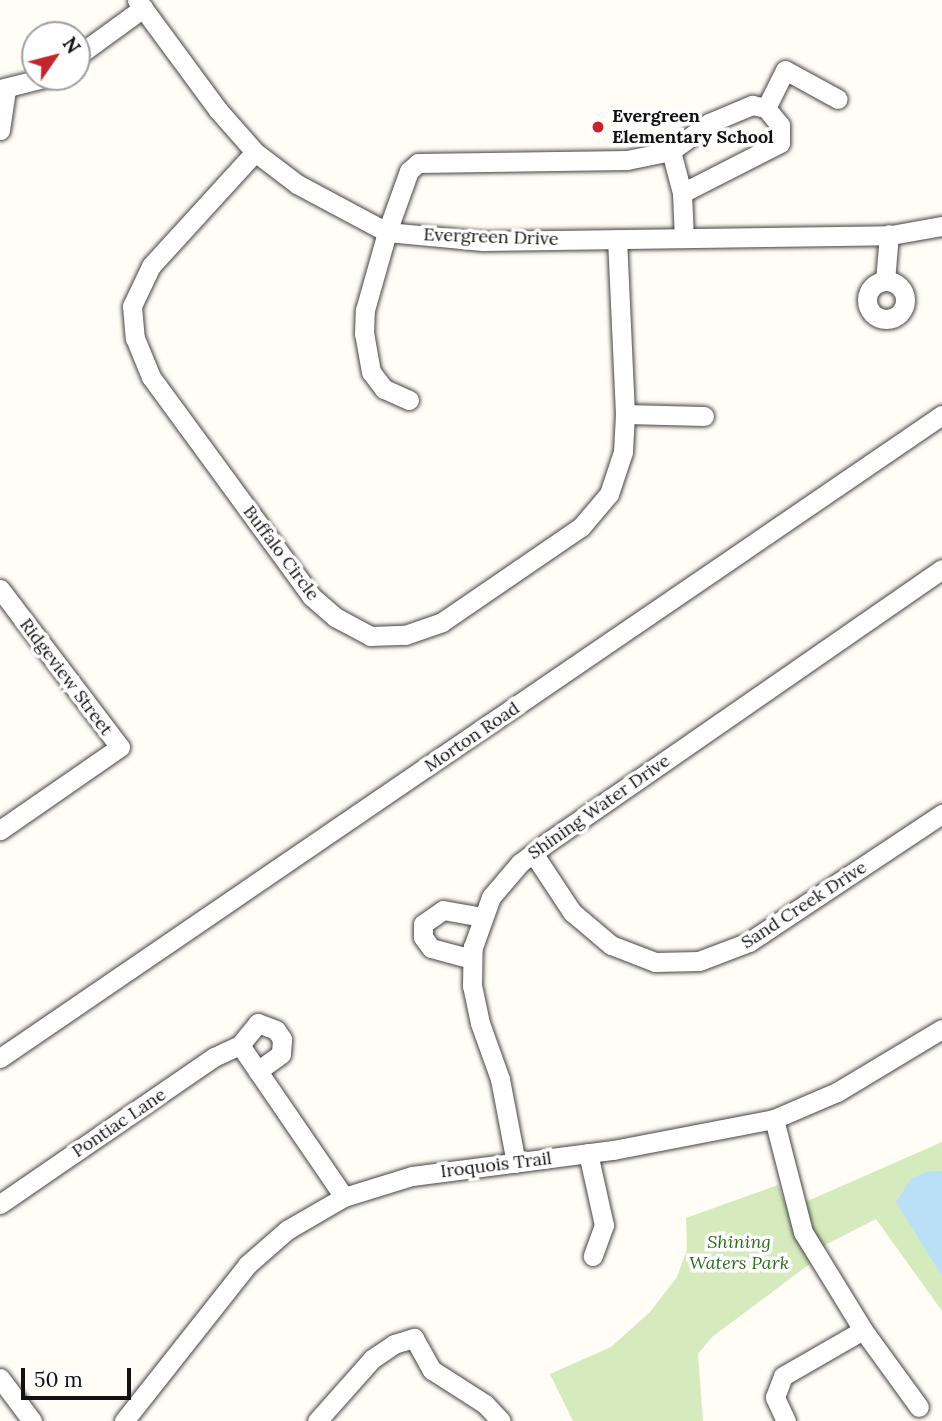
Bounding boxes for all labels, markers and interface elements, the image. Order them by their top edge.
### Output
north arrow [21,21,91,91]
text: N [58,32,86,58]
place label: Evergreen Elementary School [612,106,774,148]
marker: Evergreen Elementary School [590,119,606,135]
street label: Evergreen Drive [423,224,559,250]
street label: Buffalo Circle [238,501,324,605]
street label: Ridgeview Street [15,614,117,740]
street label: Morton Road [420,697,524,777]
street label: Shining Water Drive [524,750,674,864]
street label: Sand Creek Drive [737,856,871,954]
street label: Pontiac Lane [68,1084,170,1162]
street label: Iroquois Trail [439,1147,553,1183]
park label: Shining Waters Park [689,1232,789,1274]
scale bar [24,1354,135,1398]
text: 50 m [34,1366,83,1393]

